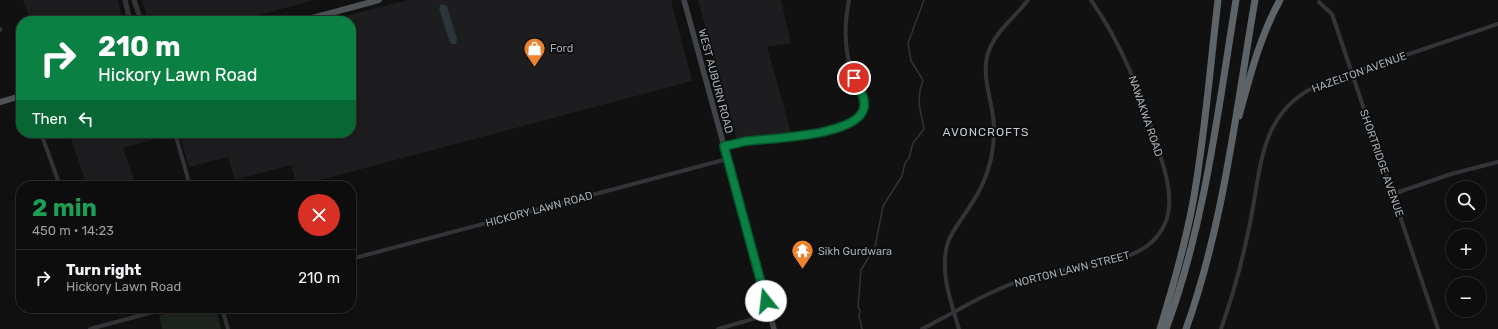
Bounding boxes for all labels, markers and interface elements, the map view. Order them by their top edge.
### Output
street label: WEST AUBURN ROAD [695,27,736,135]
text: 210 m [98,30,181,63]
icon: right [32,32,84,84]
shop icon: Ford [522,35,548,68]
place label: Ford [550,42,573,55]
street label: HAZELTON AVENUE [1310,49,1409,96]
pin [837,61,871,95]
text: Hickory Lawn Road [98,64,257,86]
icon: arrive [843,67,865,89]
street label: NAWAKWA ROAD [1126,74,1166,158]
icon: left [75,108,97,130]
street label: SHORTRIDGE AVENUE [1357,108,1406,219]
text: Then [32,110,67,128]
district label: AVONCROFTS [943,125,1029,139]
map controls [1446,181,1486,317]
button: search [1446,181,1486,221]
street label: HICKORY LAWN ROAD [484,189,594,230]
text: 2 min [32,194,97,222]
button: close [298,194,340,236]
text: 450 m · 14:23 [32,223,114,238]
button: + [1446,229,1486,269]
temple icon: Sikh Gurdwara [789,238,815,271]
place label: Sikh Gurdwara [818,245,892,258]
street label: NORTON LAWN STREET [1013,249,1132,290]
text: Turn right [66,261,141,279]
icon: right [32,267,54,289]
text: 210 m [298,269,340,287]
button: − [1446,277,1486,317]
text: Hickory Lawn Road [66,279,181,294]
position arrow [745,280,787,322]

